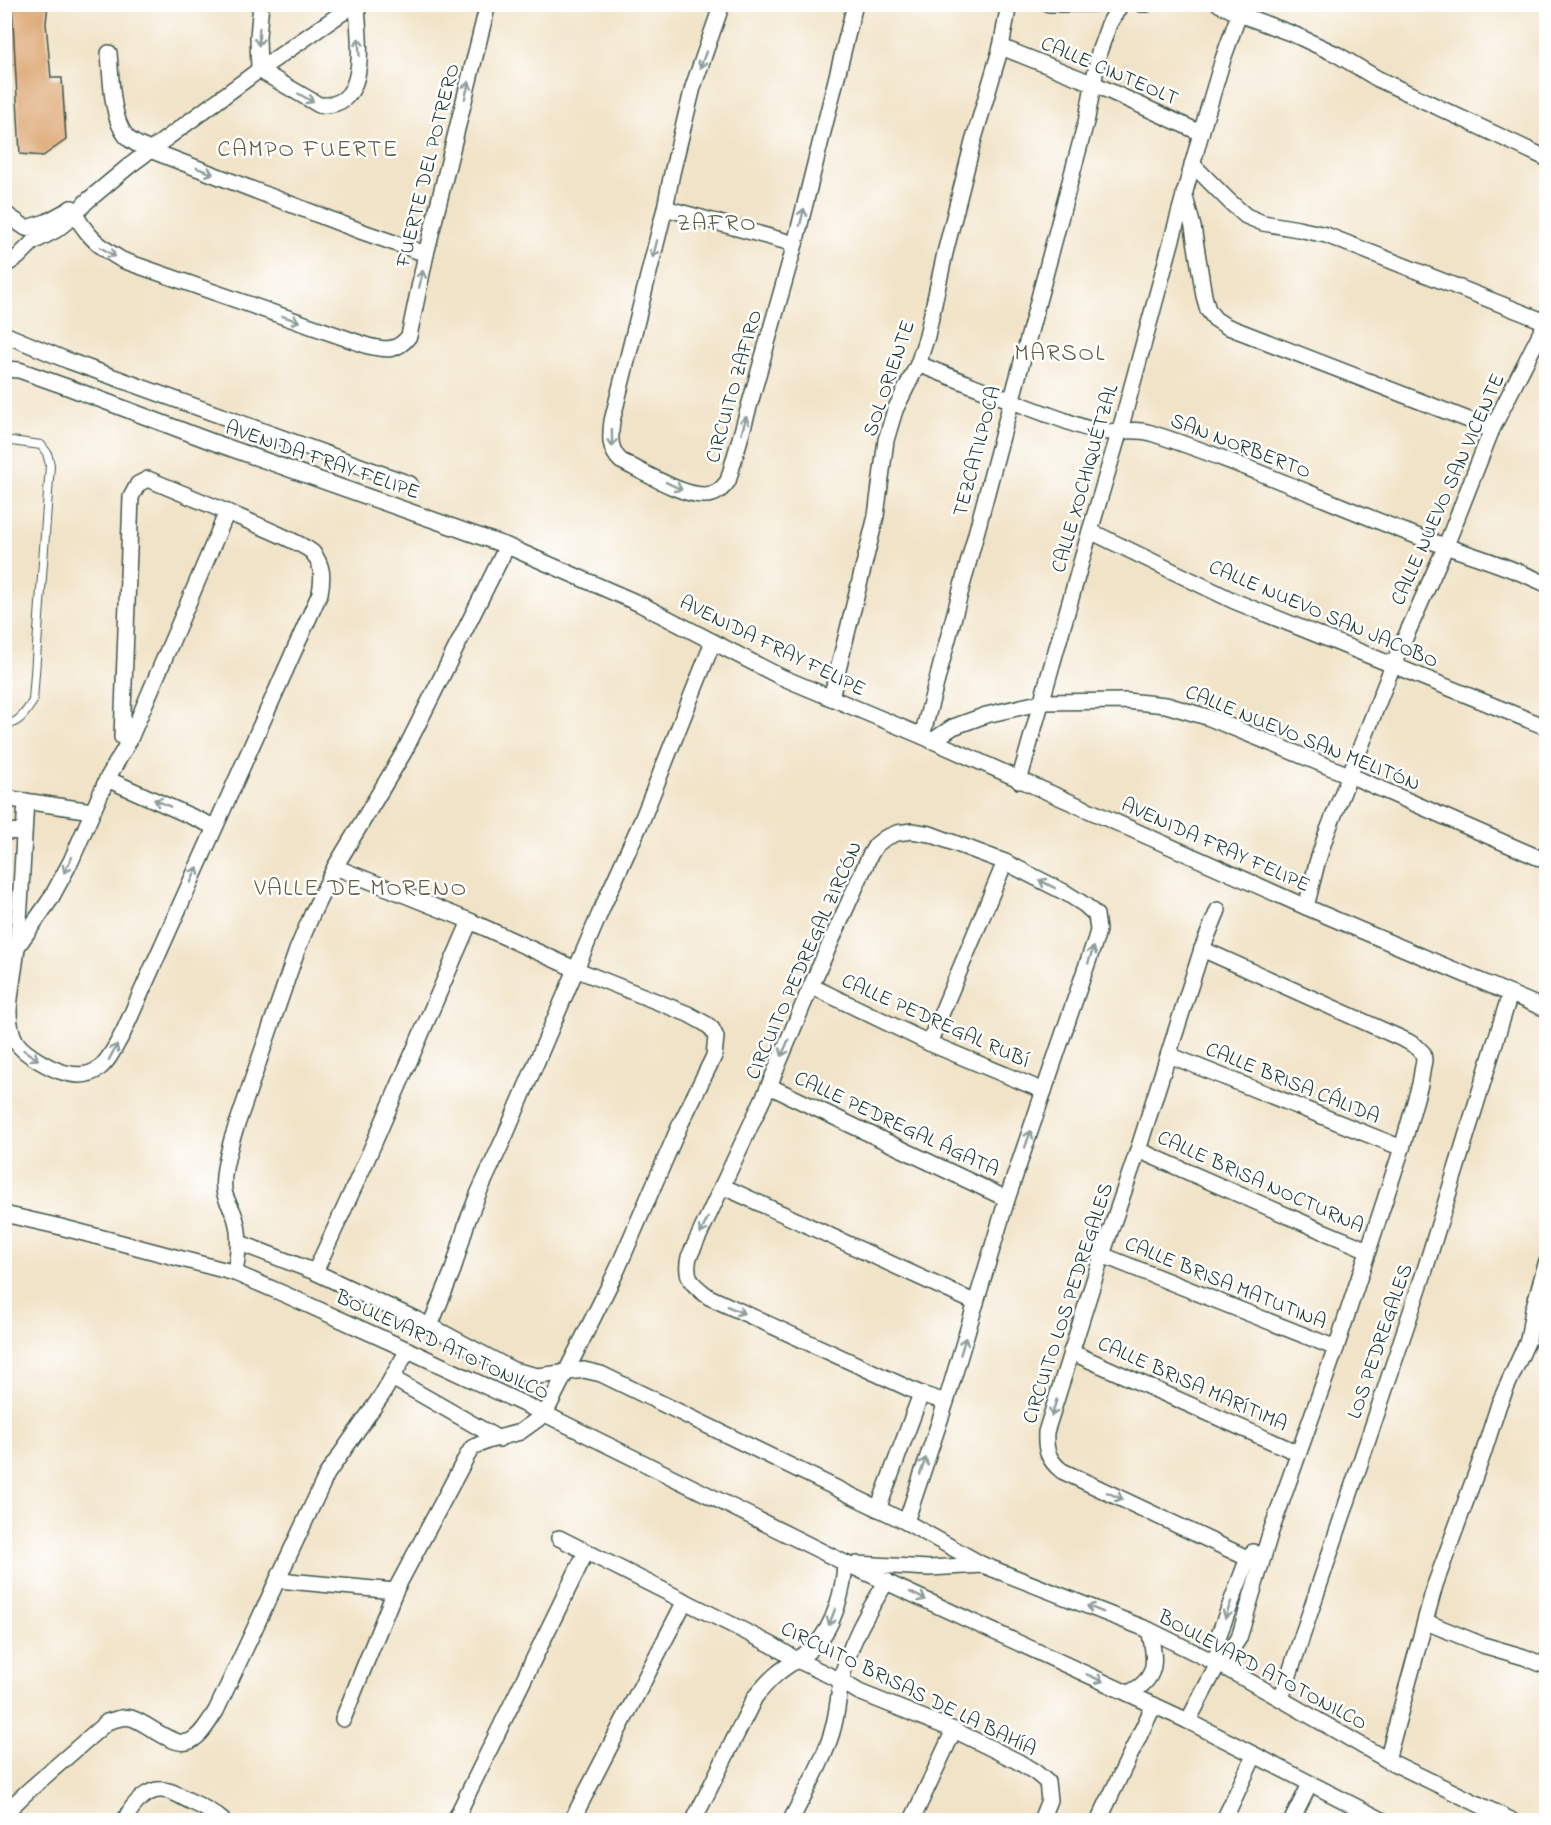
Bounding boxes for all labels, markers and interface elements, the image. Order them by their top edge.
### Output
one-way arrow [253,27,265,47]
street label: CALLE CINTEOLT [1036,29,1183,114]
one-way arrow [353,38,364,58]
one-way arrow [696,50,707,69]
street label: FUERTE DEL POTRERO [389,60,469,272]
one-way arrow [462,80,474,99]
one-way arrow [297,92,314,104]
district label: CAMPO FUERTE [217,133,399,168]
one-way arrow [195,166,214,177]
district label: ZAFRO [677,207,757,242]
one-way arrow [796,207,808,226]
one-way arrow [649,239,661,258]
one-way arrow [100,245,117,258]
one-way arrow [416,270,427,289]
street label: CIRCUITO ZAFIRO [699,306,771,467]
one-way arrow [281,315,300,326]
street label: SOL ORIENTE [856,317,924,441]
district label: MARSOL [1014,337,1106,372]
street label: CALLE NUEVO SAN VICENTE [1384,369,1514,611]
street label: CALLE XOCHIQUÉTZAL [1045,380,1127,576]
street label: TEZCATILPOCA [946,383,1010,520]
street label: SAN NORBERTO [1166,406,1315,487]
street label: AVENIDA FRAY FELIPE [221,414,424,508]
one-way arrow [739,415,750,434]
one-way arrow [606,428,617,448]
one-way arrow [664,481,682,493]
street label: CALLE NUEVO SAN JACOBO [1204,553,1443,677]
street label: AVENIDA FRAY FELIPE [674,589,870,705]
street label: CALLE NUEVO SAN MELITÓN [1180,678,1424,800]
street label: AVENIDA FRAY FELIPE [1116,791,1314,901]
one-way arrow [153,797,171,809]
street label: CIRCUITO PEDREGAL ZIRCÓN [739,837,871,1085]
one-way arrow [62,856,74,874]
one-way arrow [189,866,200,884]
district label: VALLE DE MORENO [253,872,468,907]
one-way arrow [1038,878,1056,889]
one-way arrow [1086,946,1097,965]
street label: CALLE PEDREGAL RUBÍ [836,967,1034,1077]
street label: CALLE BRISA CÁLIDA [1200,1034,1384,1133]
one-way arrow [779,1039,790,1057]
one-way arrow [107,1044,119,1061]
one-way arrow [23,1049,39,1061]
street label: CALLE PEDREGAL ÁGATA [789,1063,1004,1186]
street label: CALLE BRISA NOCTURNA [1152,1124,1369,1242]
one-way arrow [1023,1131,1034,1149]
street label: CIRCUITO LOS PEDREGALES [1016,1179,1122,1428]
one-way arrow [697,1216,709,1234]
street label: CALLE BRISA MATUTINA [1120,1230,1331,1338]
street label: LOS PEDREGALES [1340,1260,1422,1423]
street label: BOULEVARD ATOTONILCO [329,1283,554,1409]
one-way arrow [727,1305,745,1316]
street label: CALLE BRISA MARÍTIMA [1092,1329,1292,1440]
one-way arrow [958,1337,969,1356]
one-way arrow [1048,1398,1059,1417]
one-way arrow [919,1458,930,1476]
one-way arrow [1106,1490,1124,1502]
one-way arrow [908,1591,926,1603]
one-way arrow [1222,1601,1233,1619]
street label: BOULEVARD ATOTONILCO [1151,1602,1372,1739]
one-way arrow [1086,1603,1105,1614]
one-way arrow [826,1608,837,1626]
street label: CIRCUITO BRISAS DE LA BAHÍA [775,1615,1041,1765]
one-way arrow [1085,1672,1103,1684]

